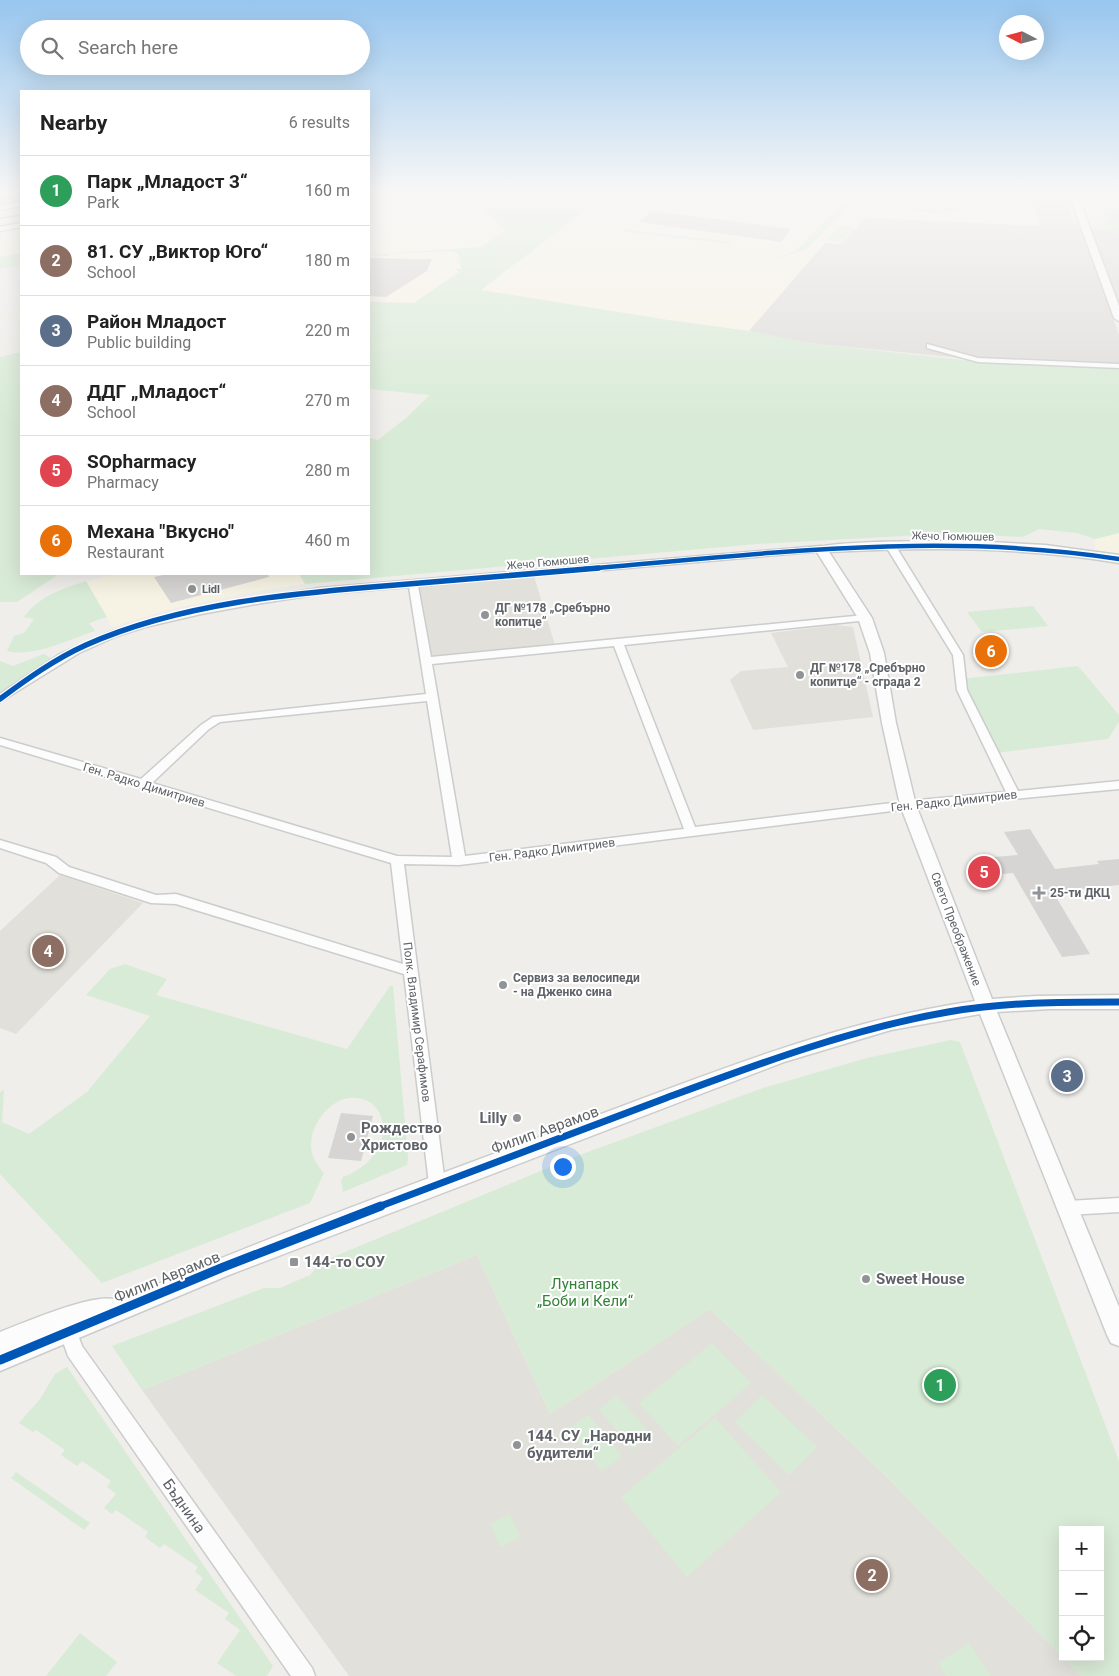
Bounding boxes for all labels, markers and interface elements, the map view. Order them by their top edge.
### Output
north arrow [999,15,1044,60]
search box [20,20,370,75]
icon: search [38,34,66,62]
text: Search here [78,36,178,59]
text: Nearby [40,111,107,135]
text: 6 results [289,113,350,132]
text: Парк „Младост 3“ [87,170,248,193]
text: 1 [51,181,61,200]
text: 160 m [305,181,350,200]
text: Park [87,193,119,212]
text: 81. СУ „Виктор Юго“ [87,240,268,263]
text: 2 [51,251,61,270]
text: 180 m [305,251,350,270]
text: School [87,263,136,282]
text: Район Младост [87,310,226,333]
text: 3 [51,321,61,340]
text: 220 m [305,321,350,340]
text: Public building [87,333,191,352]
text: ДДГ „Младост“ [87,380,226,403]
text: 4 [51,391,61,410]
text: 270 m [305,391,350,410]
text: School [87,403,136,422]
text: SOpharmacy [87,450,196,473]
text: 5 [51,461,61,480]
text: 280 m [305,461,350,480]
text: Pharmacy [87,473,159,492]
text: Механа "Вкусно" [87,520,234,543]
street label: Жечо Гюмюшев [911,529,995,544]
text: 6 [51,531,61,550]
text: 460 m [305,531,350,550]
text: Restaurant [87,543,164,562]
street label: Жечо Гюмюшев [506,552,590,573]
marker: Lidl [186,583,198,595]
place label: Lidl [202,583,220,596]
place label: ДГ №178 „Сребърно копитце“ [495,601,611,629]
marker: ДГ №178 „Сребърно копитце“ [479,609,491,621]
pin: 6 [975,632,1007,670]
place label: ДГ №178 „Сребърно копитце“ - сграда 2 [810,661,926,689]
marker: ДГ №178 „Сребърно копитце“ - сграда 2 [794,669,806,681]
street label: Ген. Радко Димитриев [81,760,207,810]
street label: Ген. Радко Димитриев [890,787,1018,815]
street label: Ген. Радко Димитриев [488,835,616,865]
pin: 5 [968,853,1000,891]
street label: Свето Преображение [928,870,984,988]
marker: 25-ти ДКЦ [1032,886,1046,900]
place label: 25-ти ДКЦ [1050,886,1110,900]
pin: 4 [32,932,64,970]
street label: Полк. Владимир Серафимов [400,941,434,1103]
place label: Сервиз за велосипеди - на Дженко сина [513,971,640,999]
marker: Сервиз за велосипеди - на Дженко сина [497,979,509,991]
pin: 3 [1051,1057,1083,1095]
street label: Филип Аврамов [489,1102,601,1158]
place label: Lilly [479,1109,507,1127]
marker: Lilly [511,1112,523,1124]
place label: Рождество Христово [361,1119,442,1154]
marker: Рождество Христово [345,1131,357,1143]
your location [550,1154,576,1180]
street label: Филип Аврамов [111,1247,223,1307]
place label: 144-то СОУ [304,1253,385,1271]
marker: 144-то СОУ [288,1256,300,1268]
place label: Sweet House [876,1270,965,1288]
marker: Sweet House [860,1273,872,1285]
park label: Лунапарк „Боби и Кели“ [537,1275,634,1310]
pin: 1 [924,1366,956,1404]
place label: 144. СУ „Народни будители“ [527,1427,651,1462]
marker: 144. СУ „Народни будители“ [511,1439,523,1451]
street label: Бъднина [159,1475,209,1537]
map controls [1059,1526,1104,1661]
button: + [1059,1526,1104,1571]
pin: 2 [856,1556,888,1594]
button: − [1059,1571,1104,1616]
button: locate [1059,1616,1104,1661]

